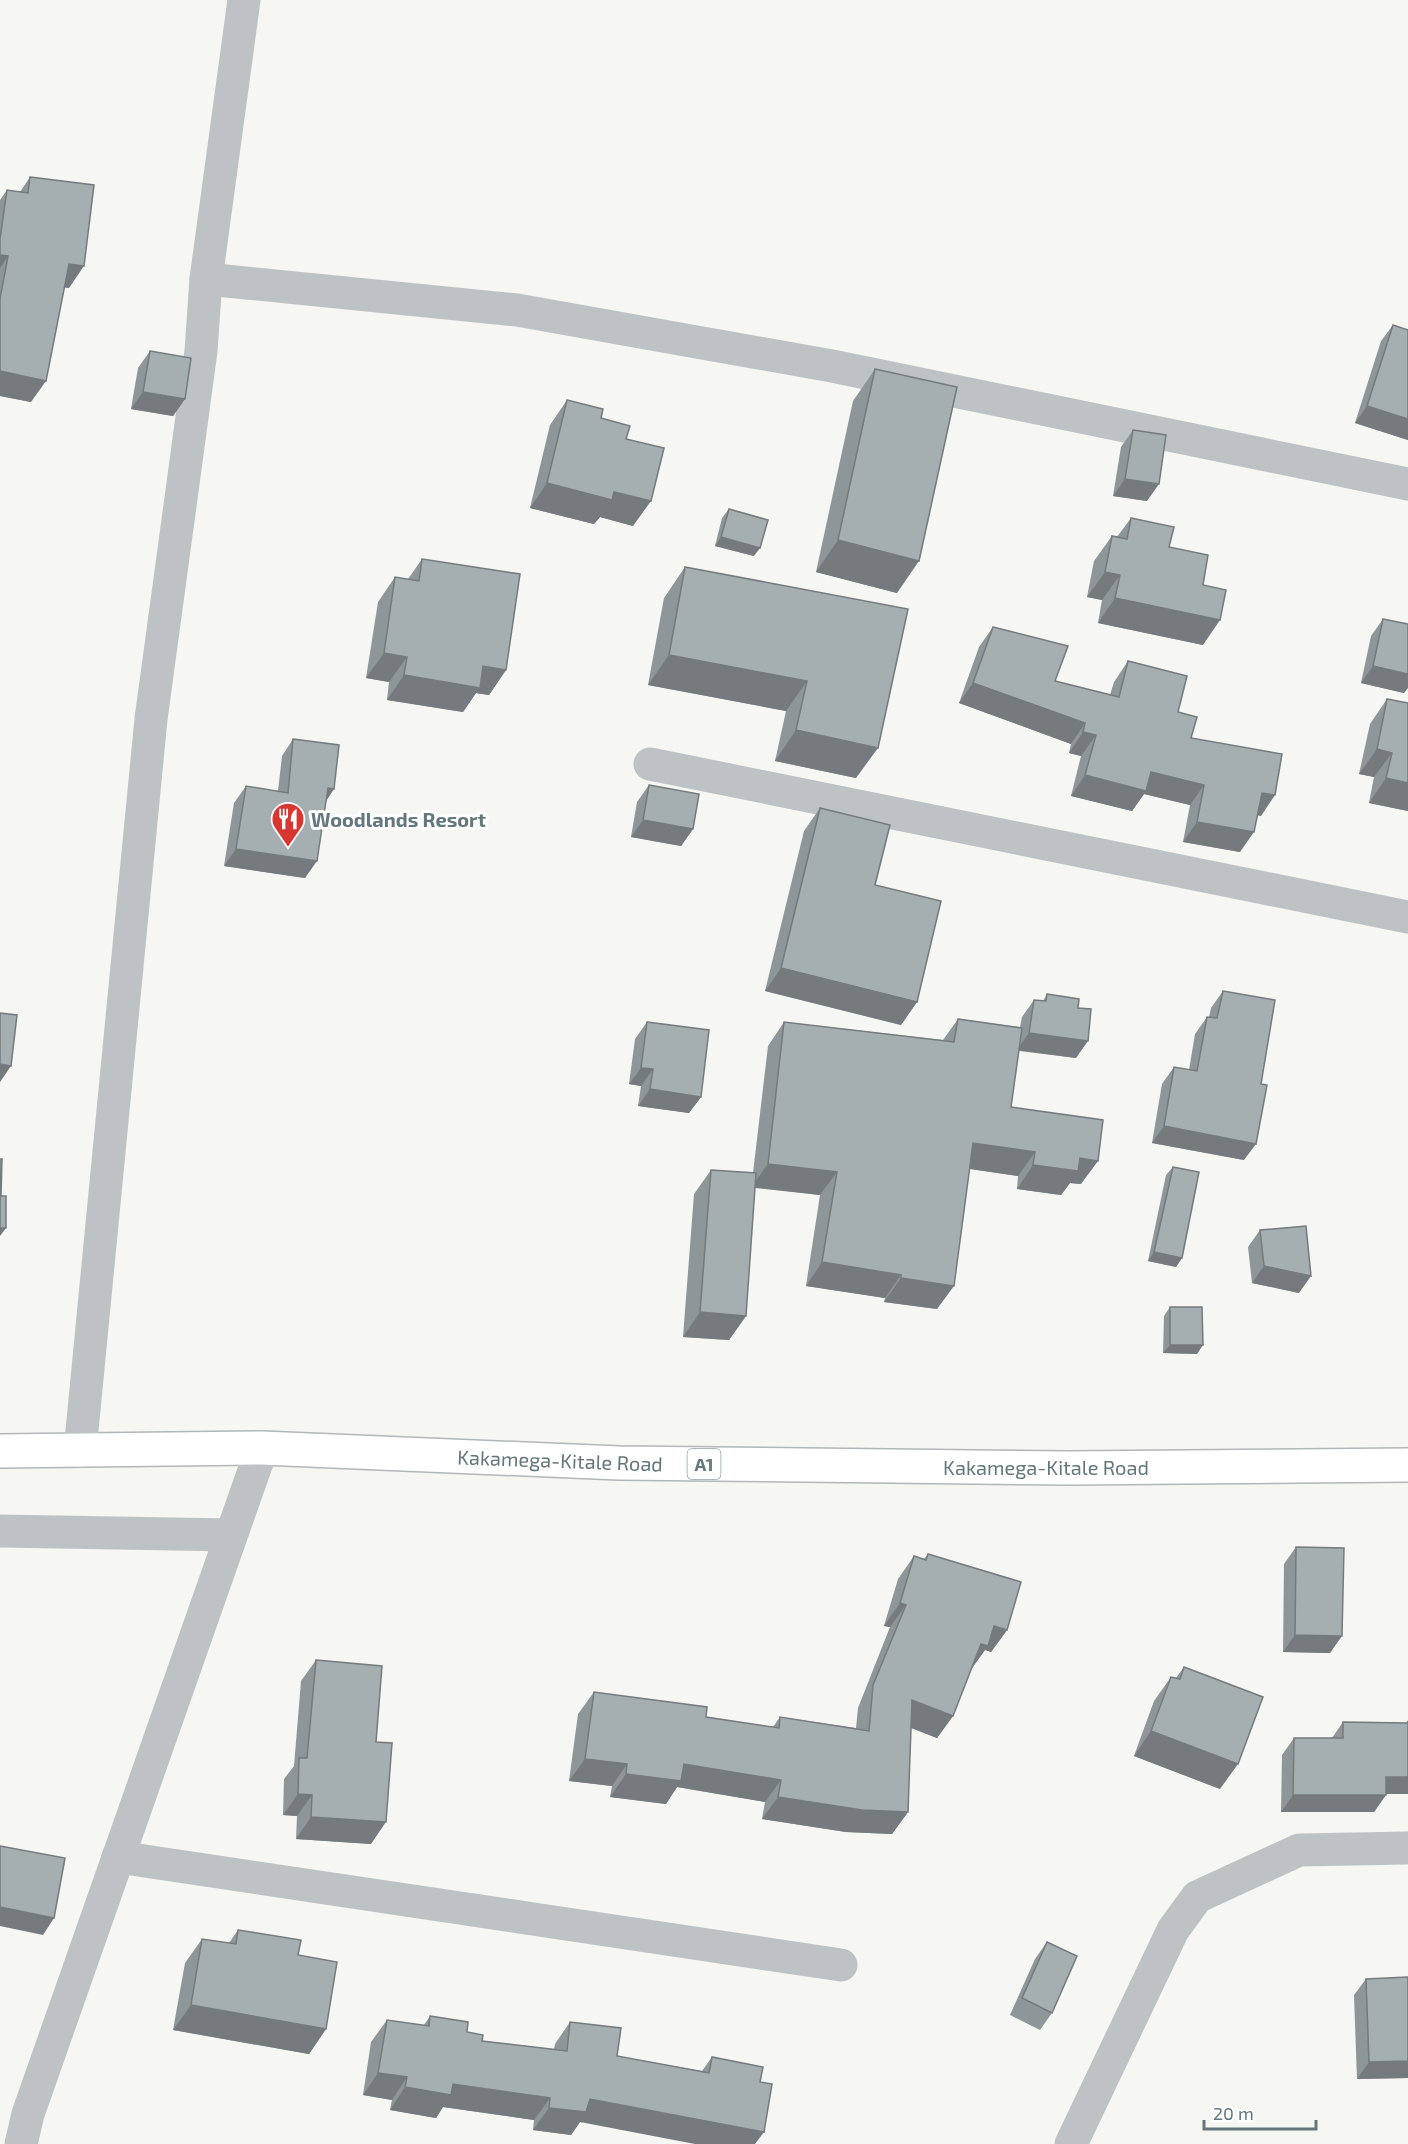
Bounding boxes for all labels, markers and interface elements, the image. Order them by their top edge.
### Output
restaurant icon: Woodlands Resort [270,801,306,848]
place label: Woodlands Resort [311,807,486,831]
street label: Kakamega-Kitale Road [457,1444,663,1476]
road number: A1 [688,1449,720,1479]
street label: Kakamega-Kitale Road [943,1455,1149,1479]
scale bar [1204,2093,1316,2131]
text: 20 m [1213,2102,1254,2124]

